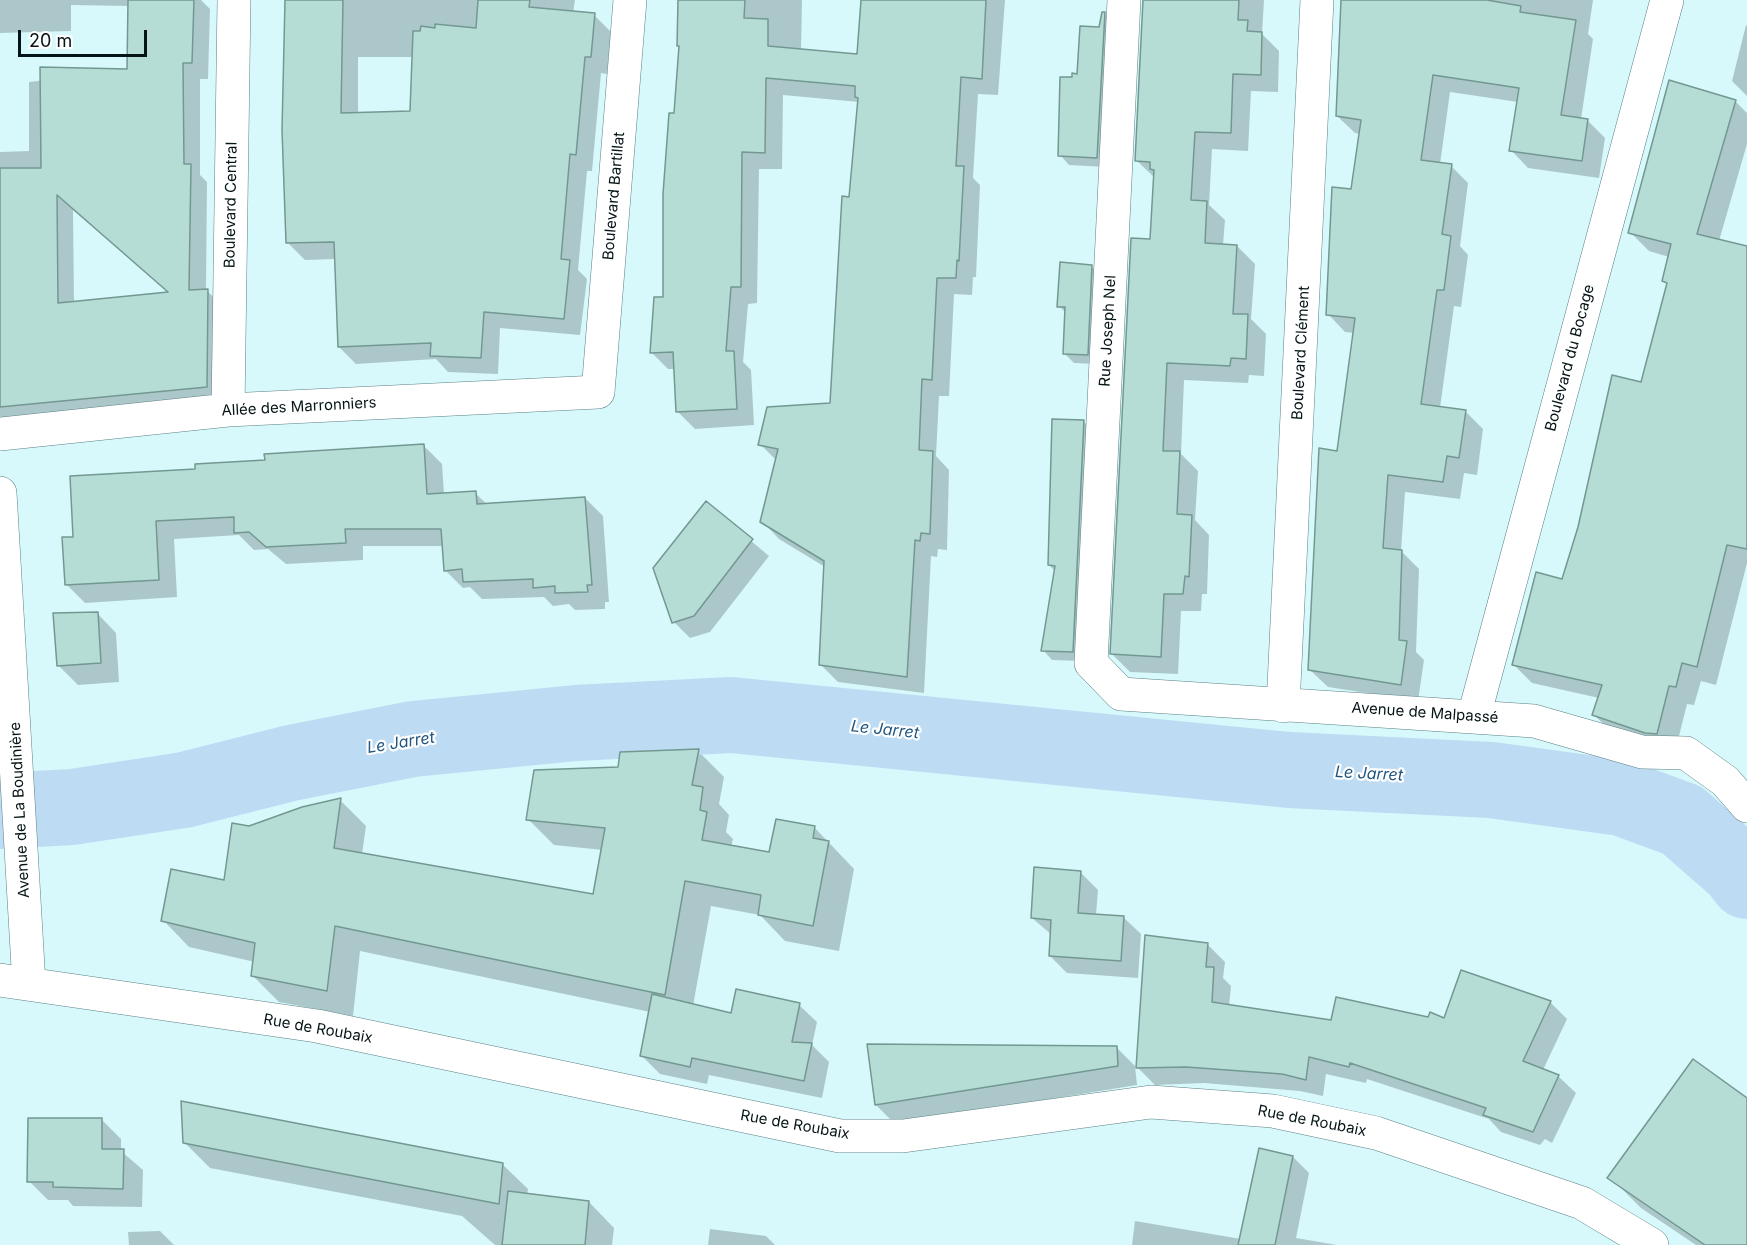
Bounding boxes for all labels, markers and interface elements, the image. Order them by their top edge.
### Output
scale bar [21,18,150,56]
text: 20 m [29,30,72,51]
street label: Boulevard Bartillat [599,131,629,261]
street label: Boulevard Central [221,142,241,268]
street label: Rue Joseph Nel [1096,275,1120,387]
street label: Boulevard du Bocage [1542,282,1598,434]
street label: Boulevard Clément [1288,285,1314,421]
street label: Allée des Marronniers [221,394,377,420]
street label: Avenue de Malpassé [1351,699,1499,727]
water label: Le Jarret [850,717,920,743]
street label: Avenue de La Boudinière [6,722,34,898]
water label: Le Jarret [366,728,436,758]
water label: Le Jarret [1334,763,1404,785]
street label: Rue de Roubaix [262,1011,374,1047]
street label: Rue de Roubaix [1256,1102,1368,1140]
street label: Rue de Roubaix [739,1107,851,1143]

